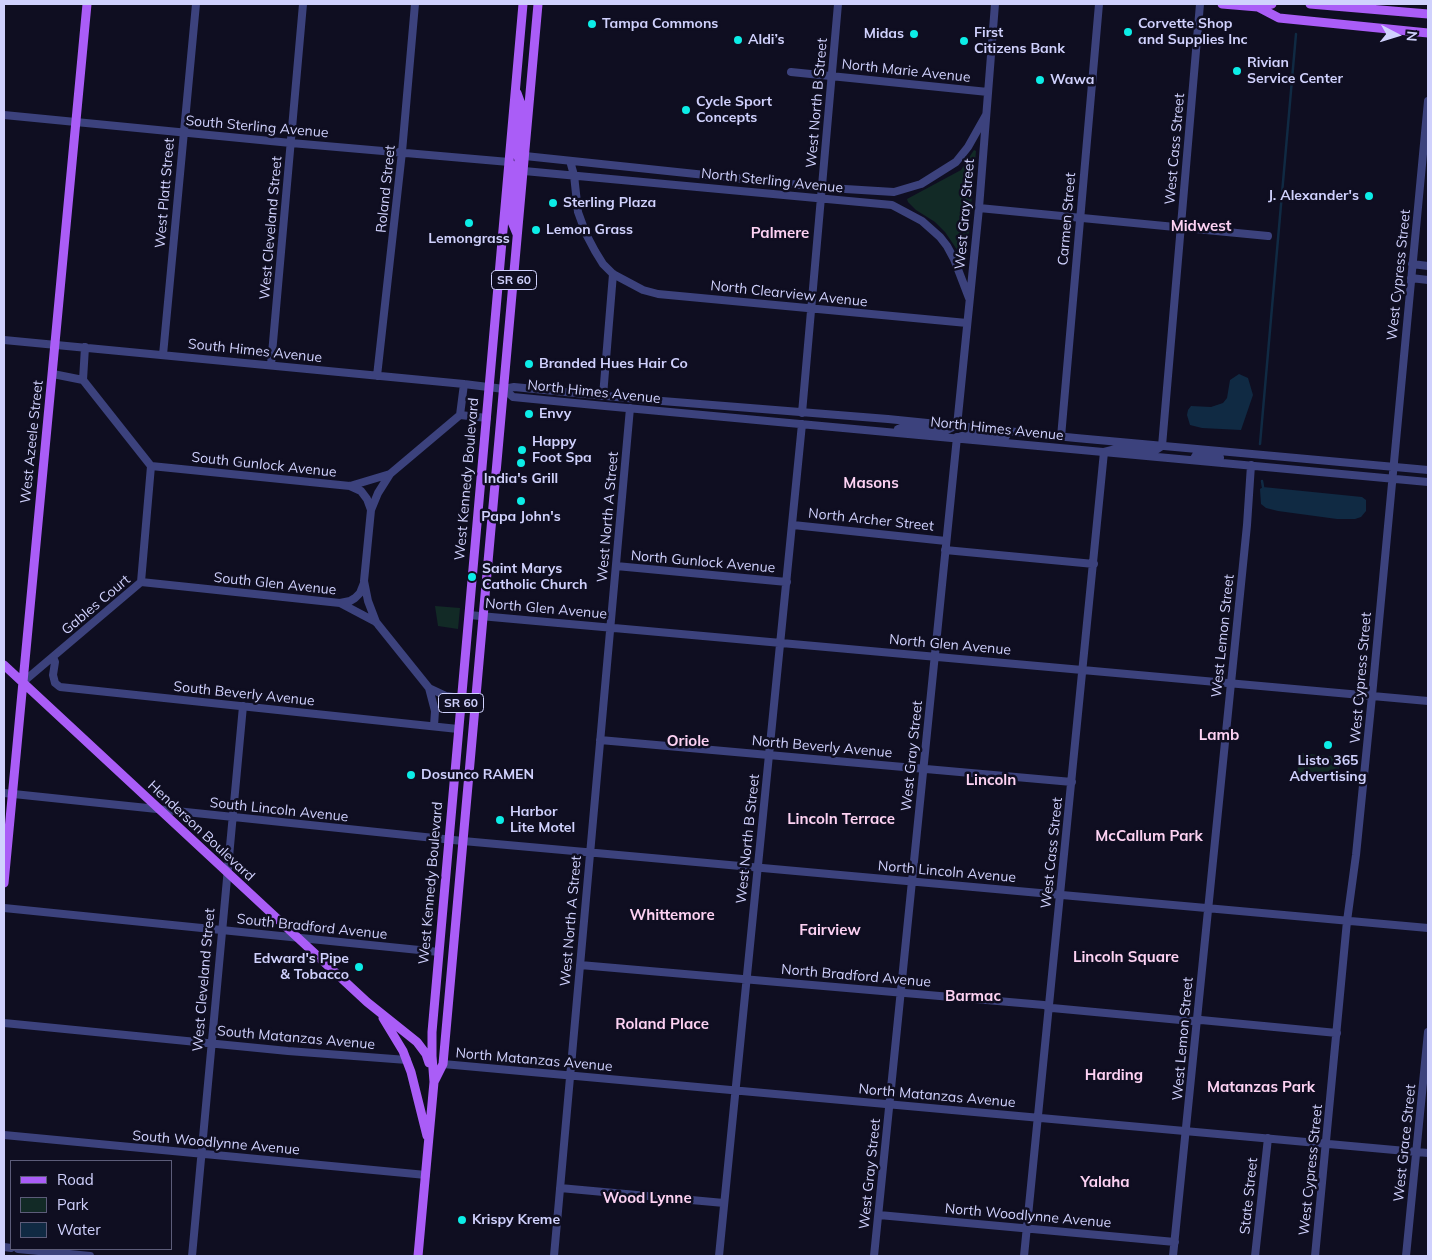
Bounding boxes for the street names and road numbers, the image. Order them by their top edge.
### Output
street label: West North B Street [803,37,831,169]
street label: North Marie Avenue [841,56,971,86]
street label: West Cass Street [1162,93,1188,205]
street label: South Sterling Avenue [185,112,329,142]
street label: West Platt Street [152,137,178,249]
street label: Roland Street [373,144,399,234]
street label: West Cleveland Street [256,156,286,300]
street label: West Gray Street [952,158,978,270]
street label: North Sterling Avenue [700,165,844,197]
street label: Carmen Street [1055,172,1079,266]
street label: West Cypress Street [1384,209,1414,341]
road number: SR 60 [492,270,536,290]
street label: North Clearview Avenue [710,277,868,311]
street label: South Himes Avenue [187,336,323,366]
street label: North Himes Avenue [526,377,662,407]
street label: West Azeele Street [17,380,47,504]
street label: West Kennedy Boulevard [452,397,482,561]
street label: North Himes Avenue [929,414,1065,444]
street label: South Gunlock Avenue [191,449,337,481]
street label: West North A Street [594,451,622,583]
street label: North Archer Street [807,505,935,535]
street label: North Gunlock Avenue [630,547,776,577]
street label: South Glen Avenue [213,569,337,599]
street label: Gables Court [58,572,134,638]
street label: West Lemon Street [1208,574,1238,698]
street label: North Glen Avenue [484,595,608,623]
street label: West Cypress Street [1347,612,1375,744]
street label: North Glen Avenue [888,631,1012,659]
street label: South Beverly Avenue [173,678,315,710]
road number: SR 60 [438,694,484,712]
street label: West Gray Street [898,700,926,812]
street label: North Beverly Avenue [751,732,893,762]
street label: West North B Street [733,773,763,905]
street label: Henderson Boulevard [144,777,258,885]
street label: South Lincoln Avenue [209,794,349,826]
street label: West Cass Street [1038,797,1066,909]
street label: West Kennedy Boulevard [416,801,446,965]
street label: West North A Street [557,855,585,987]
street label: North Lincoln Avenue [877,858,1017,886]
street label: West Cleveland Street [189,908,219,1052]
street label: South Bradford Avenue [236,911,388,943]
street label: North Bradford Avenue [780,961,932,991]
street label: West Lemon Street [1169,977,1197,1101]
street label: South Matanzas Avenue [216,1023,376,1053]
street label: North Matanzas Avenue [455,1045,613,1075]
street label: North Matanzas Avenue [858,1081,1016,1111]
street label: West Grace Street [1390,1083,1420,1203]
street label: West Cypress Street [1296,1104,1326,1236]
street label: West Gray Street [856,1118,884,1230]
street label: South Woodlynne Avenue [132,1127,300,1159]
street label: State Street [1237,1157,1261,1235]
street label: North Woodlynne Avenue [944,1200,1112,1232]

